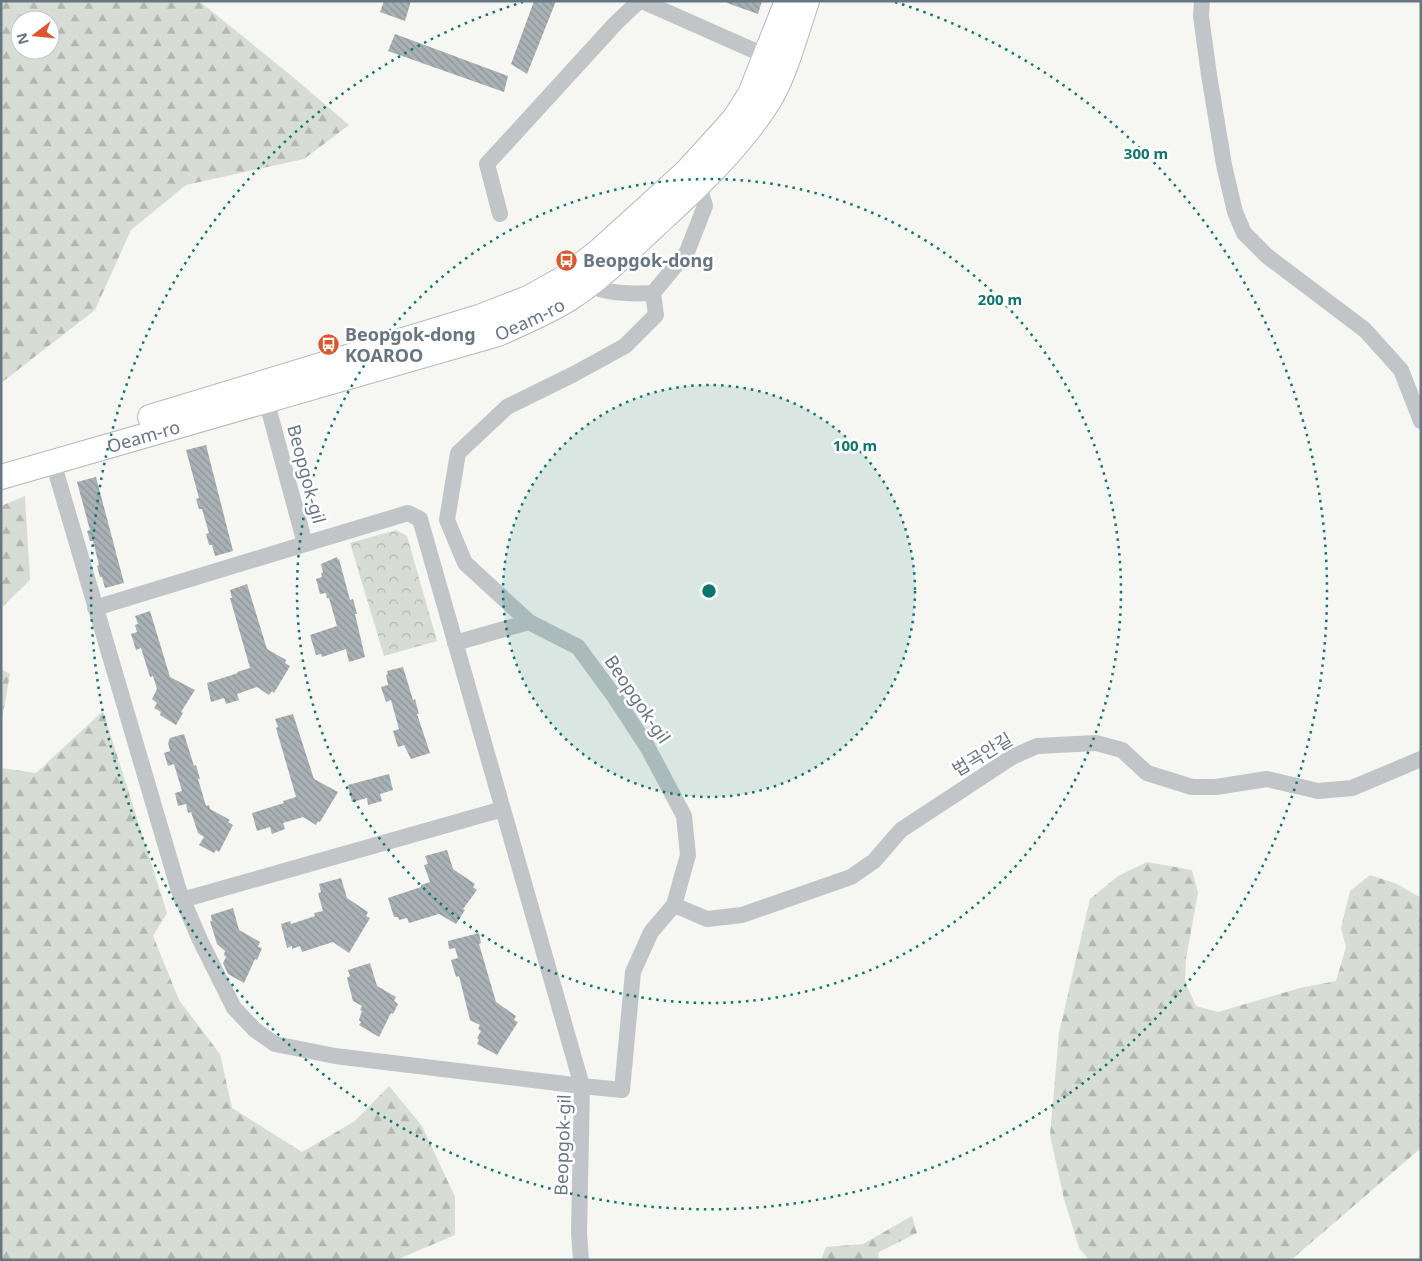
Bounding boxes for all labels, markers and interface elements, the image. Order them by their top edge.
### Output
north arrow [10,10,60,60]
text: N [11,31,33,47]
text: 300 m [1124,143,1168,163]
bus stop icon: Beopgok-dong [555,248,579,272]
place label: Beopgok-dong [583,248,714,272]
text: 200 m [978,289,1022,309]
street label: Oeam-ro [491,292,569,346]
place label: Beopgok-dong KOAROO [345,322,476,367]
bus stop icon: Beopgok-dong KOAROO [317,332,341,356]
street label: Oeam-ro [104,414,183,458]
street label: Beopgok-gil [282,422,332,526]
text: 100 m [833,435,877,455]
centre of rings [700,582,718,600]
street label: Beopgok-gil [600,650,676,748]
street label: 법곡안길 [947,727,1017,781]
street label: Beopgok-gil [548,1094,576,1196]

